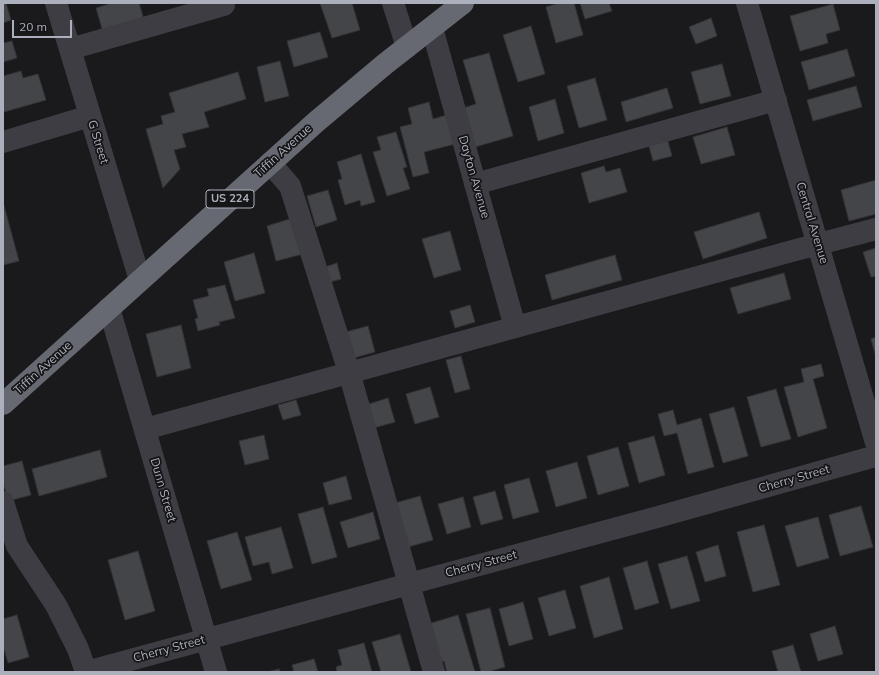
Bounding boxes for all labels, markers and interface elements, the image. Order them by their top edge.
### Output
scale bar [14,12,74,38]
text: 20 m [19,19,47,34]
street label: G Street [85,118,111,166]
street label: Tiffin Avenue [251,121,315,181]
street label: Dayton Avenue [455,134,493,220]
street label: Central Avenue [793,180,831,266]
road number: US 224 [206,190,254,208]
street label: Tiffin Avenue [11,338,75,398]
street label: Dunn Street [147,456,179,524]
street label: Cherry Street [757,462,831,496]
street label: Cherry Street [444,548,518,580]
street label: Cherry Street [132,633,206,665]

